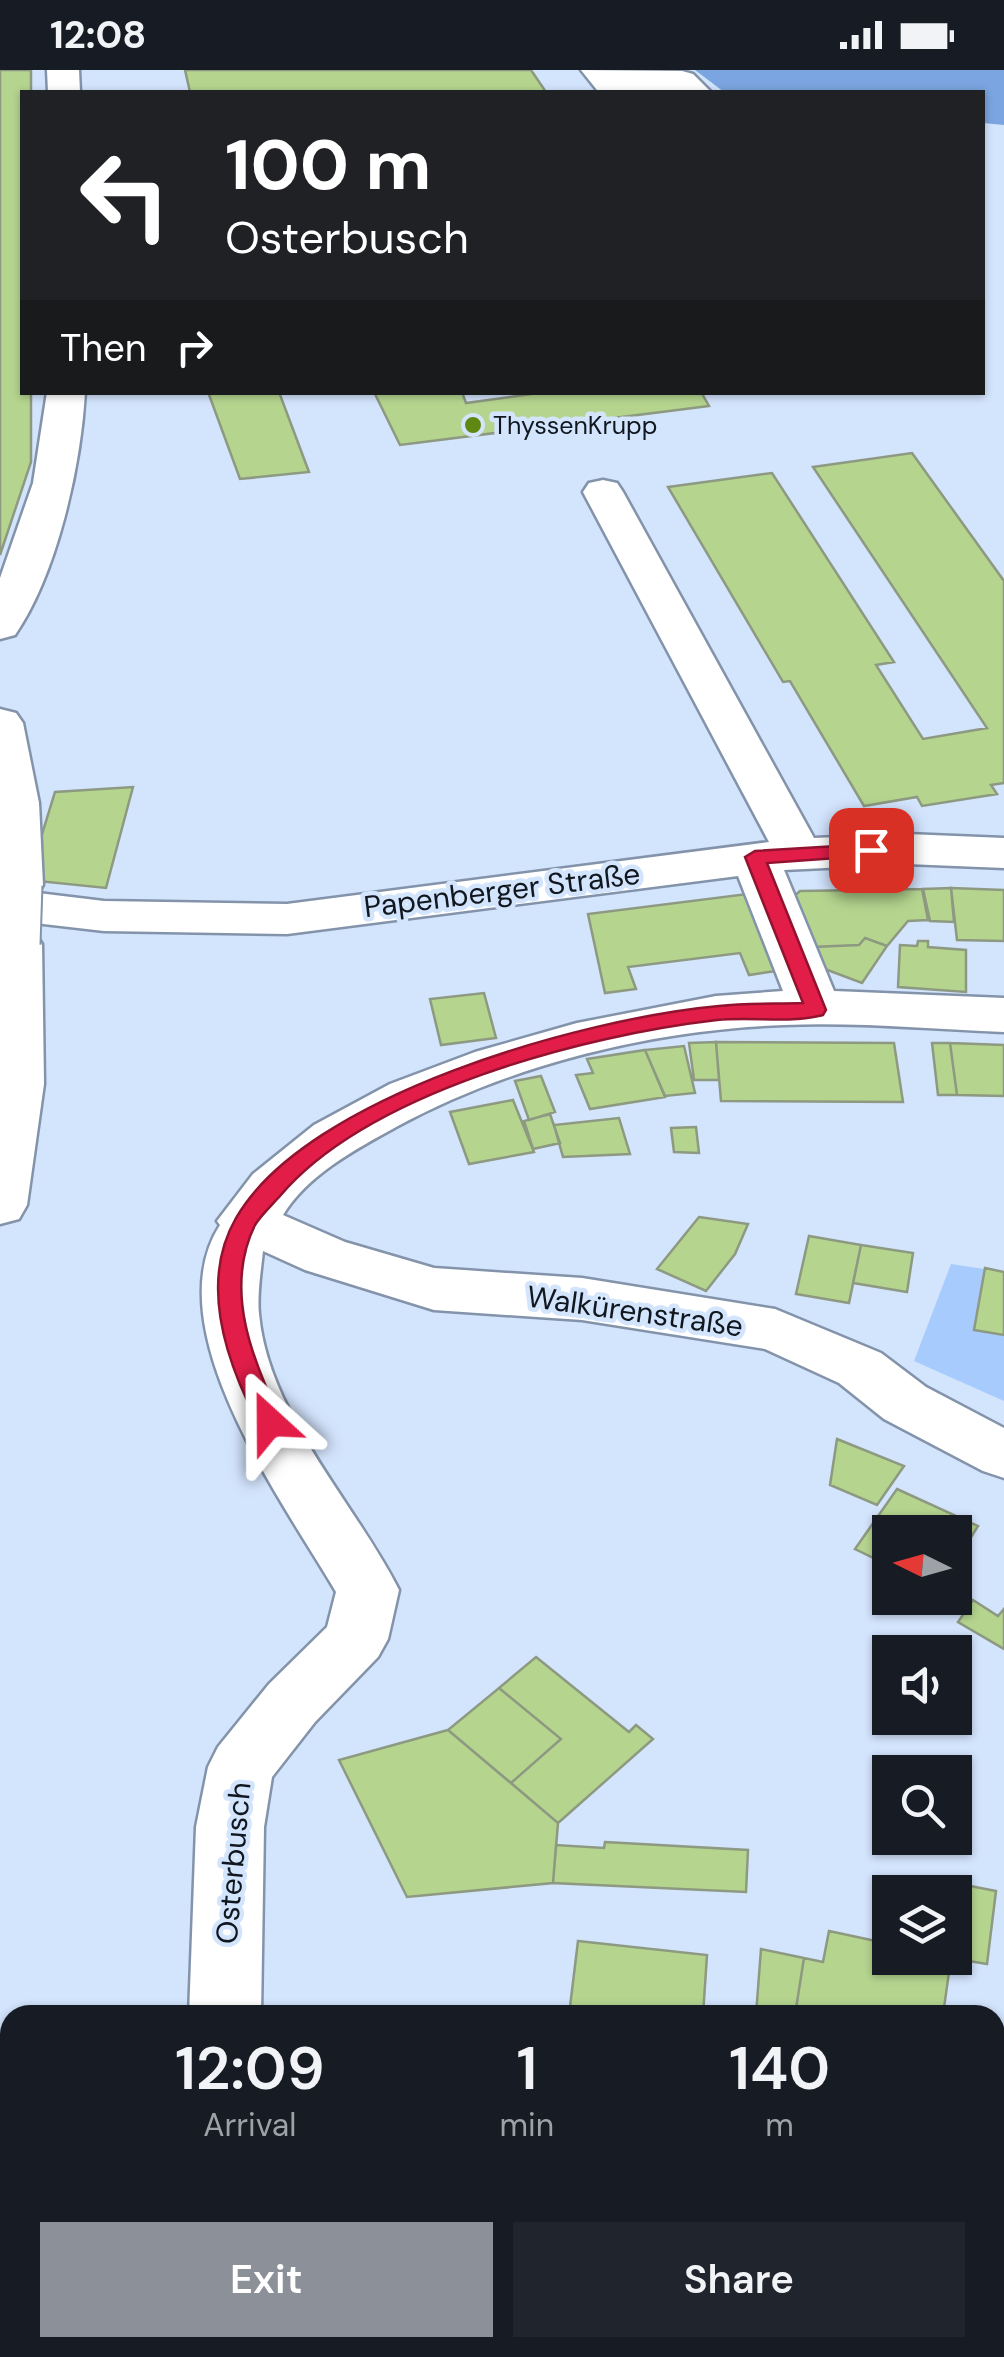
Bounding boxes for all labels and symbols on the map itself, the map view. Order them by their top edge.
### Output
place label: ThyssenKrupp [493,409,657,442]
marker: ThyssenKrupp [462,414,484,436]
pin [829,808,914,893]
street label: Papenberger Straße [362,854,642,926]
street label: Walkürenstraße [524,1277,746,1345]
position arrow [218,1370,322,1474]
north arrow [872,1515,972,1615]
street label: Osterbusch [206,1780,260,1946]

